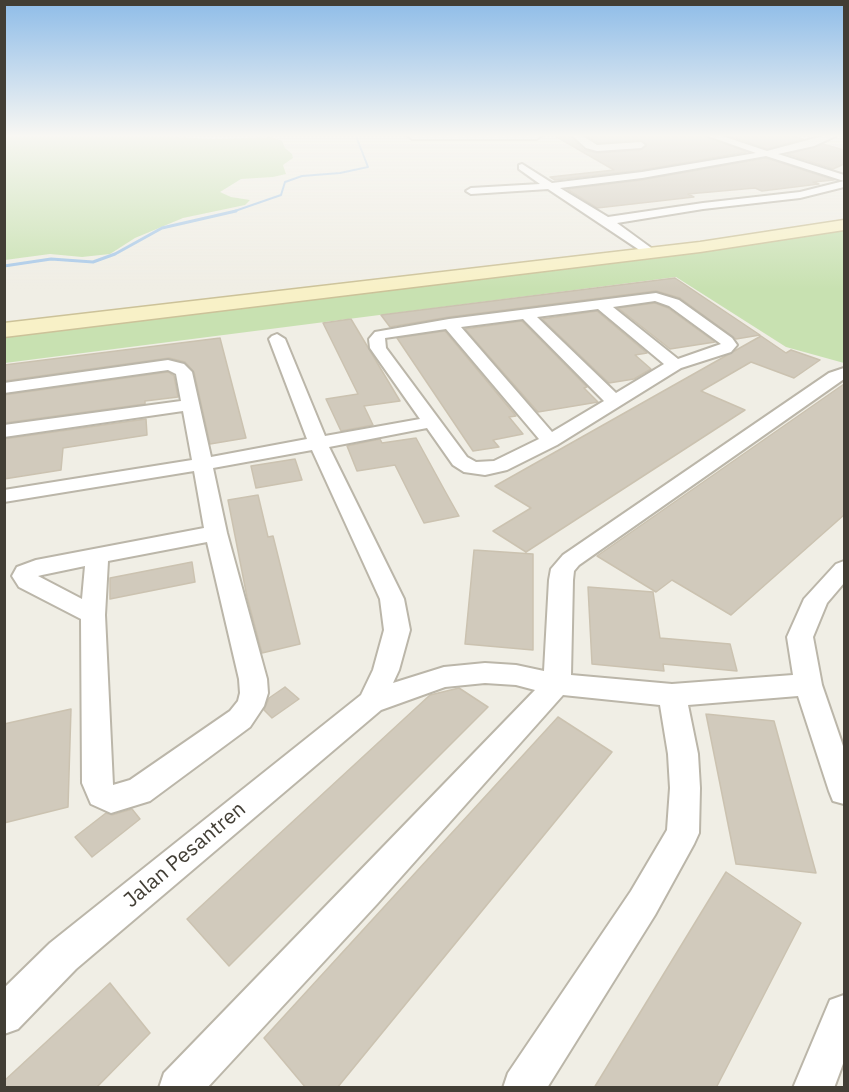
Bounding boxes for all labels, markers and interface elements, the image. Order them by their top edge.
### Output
street label: Jalan Pesantren [119,797,251,913]

